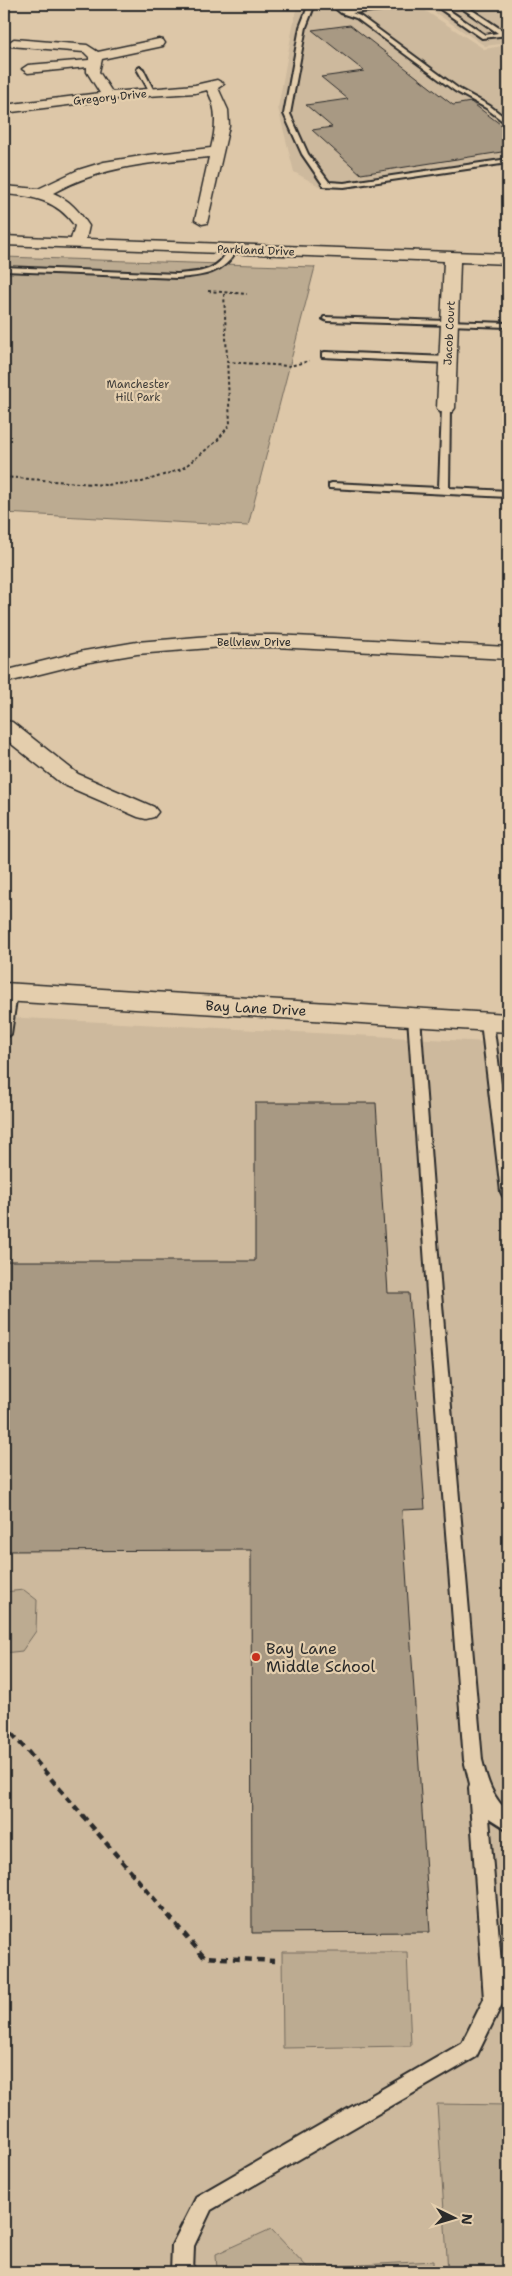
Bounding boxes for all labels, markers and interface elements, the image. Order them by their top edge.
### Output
street label: Gregory Drive [72,86,148,109]
street label: Parkland Drive [217,242,295,259]
street label: Jacob Court [440,300,459,366]
park label: Manchester Hill Park [106,377,170,405]
street label: Bellview Drive [217,635,291,650]
street label: Bay Lane Drive [205,996,307,1020]
place label: Bay Lane Middle School [266,1638,376,1677]
marker: Bay Lane Middle School [250,1651,262,1663]
north arrow [430,2194,480,2244]
text: N [458,2213,476,2225]

